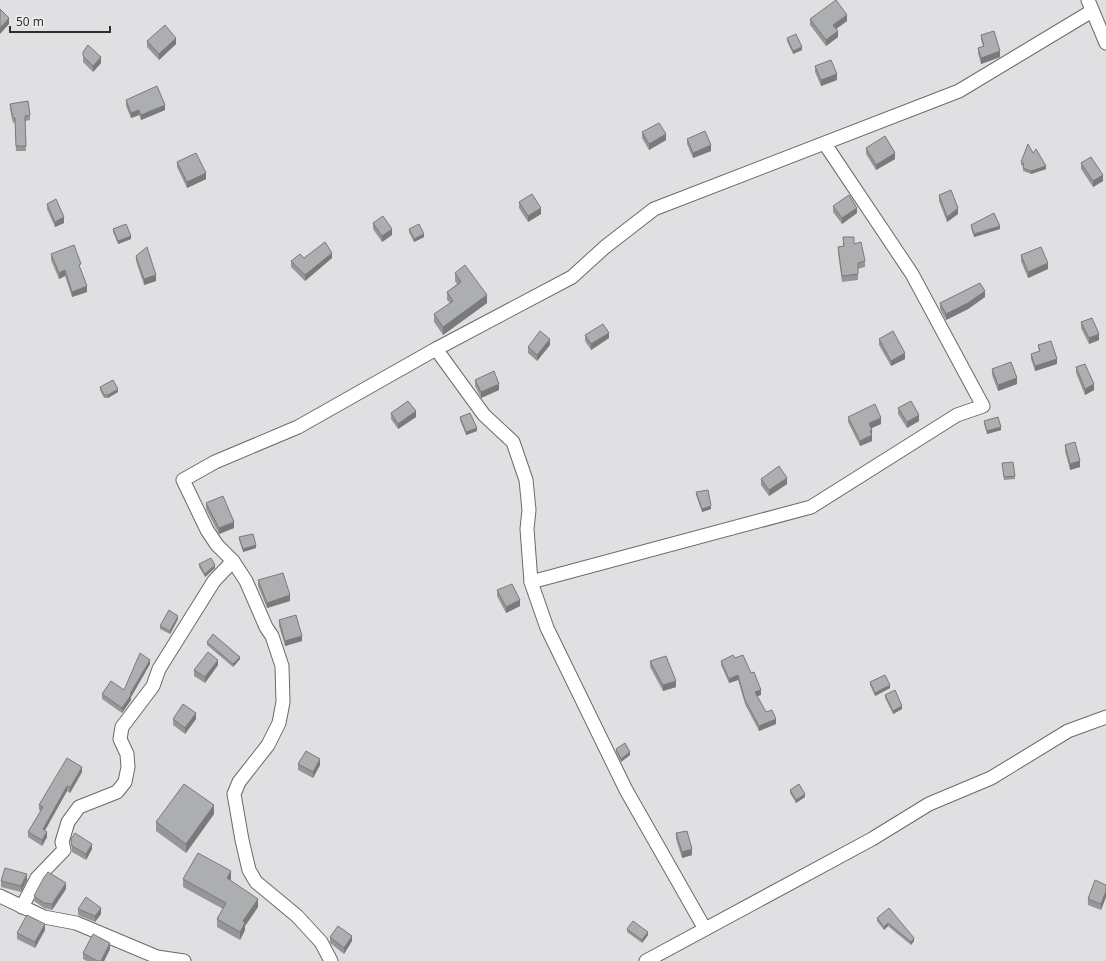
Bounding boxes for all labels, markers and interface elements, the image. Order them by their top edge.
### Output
scale bar [10,8,110,34]
text: 50 m [16,13,44,30]

